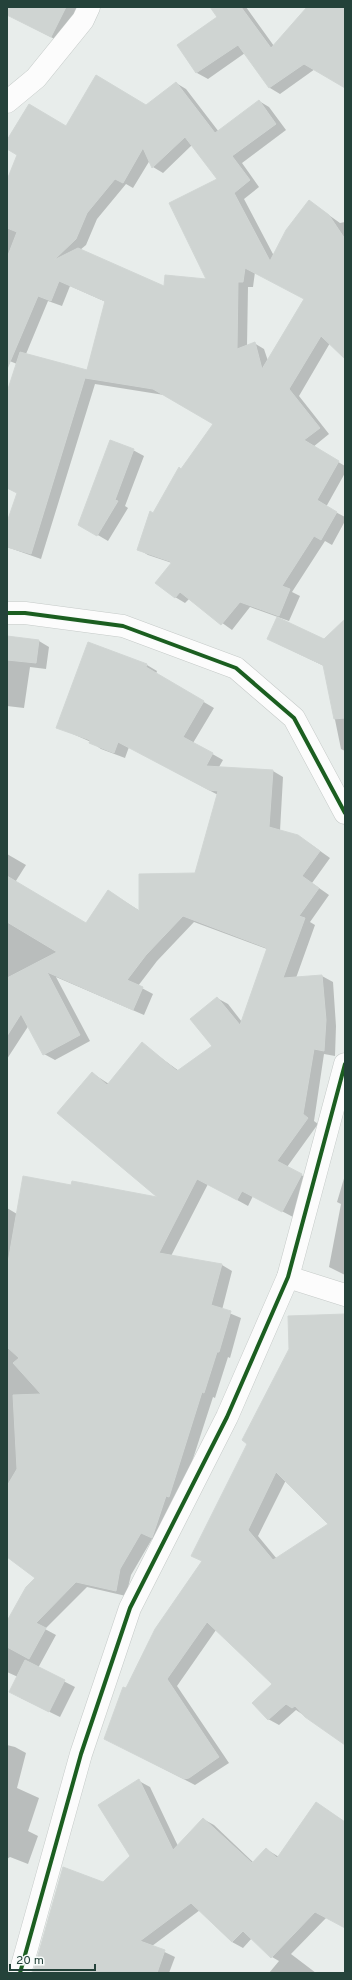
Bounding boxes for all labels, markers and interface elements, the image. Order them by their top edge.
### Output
scale bar [10,1946,95,1972]
text: 20 m [16,1953,44,1969]

